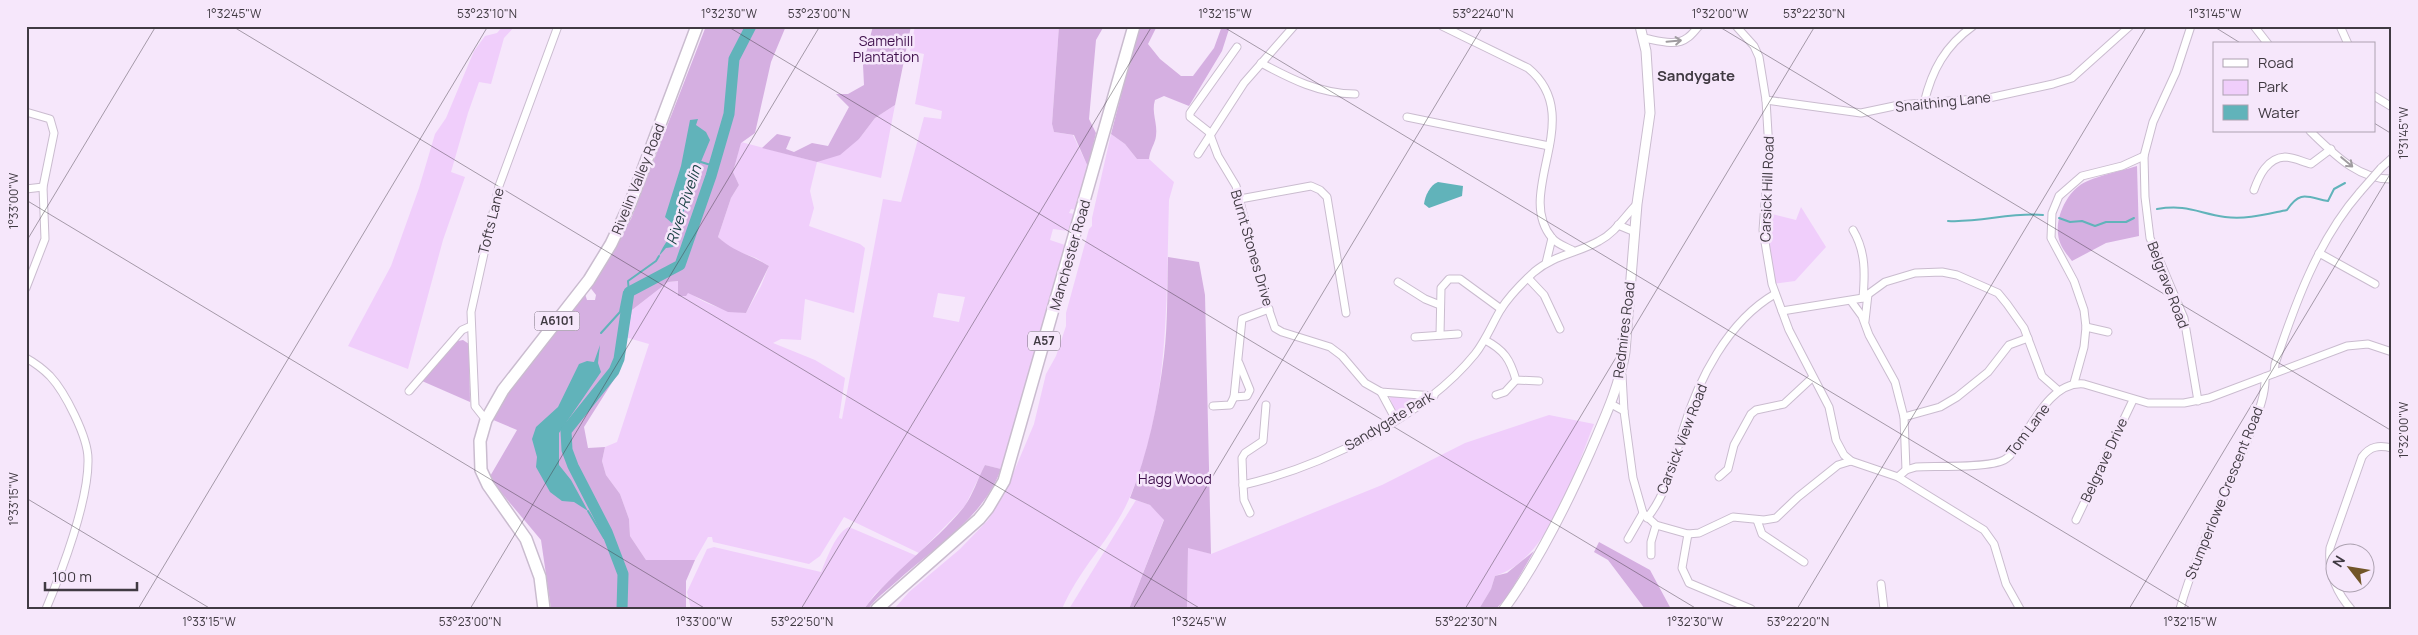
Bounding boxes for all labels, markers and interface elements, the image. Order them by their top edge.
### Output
text: 1°32'45"W [207,5,262,22]
text: 53°23'10"N [457,5,517,22]
text: 1°32'30"W [701,5,758,22]
text: 53°23'00"N [788,5,850,22]
text: 1°32'15"W [1198,5,1253,22]
text: 53°22'40"N [1452,5,1514,22]
text: 1°32'00"W [1692,5,1749,22]
text: 53°22'30"N [1783,5,1845,22]
text: 1°31'45"W [2189,5,2242,22]
park label: Samehill Plantation [853,31,919,66]
one-way arrow [1665,36,1681,46]
legend [2213,42,2376,132]
text: Road [2258,52,2294,73]
district label: Sandygate [1657,65,1735,86]
text: Park [2258,76,2288,97]
street label: Snaithing Lane [1894,87,1992,116]
text: Water [2258,102,2300,123]
text: 1°31'45"W [2395,106,2412,159]
street label: Rivelin Valley Road [607,120,669,237]
street label: Carsick Hill Road [1755,136,1778,242]
one-way arrow [2340,157,2353,168]
water label: River Rivelin [661,161,707,247]
text: 1°33'00"W [5,172,22,229]
street label: Tofts Lane [473,186,508,256]
street label: Burnt Stones Drive [1227,187,1278,308]
street label: Manchester Road [1045,197,1094,312]
street label: Belgrave Road [2143,239,2194,331]
street label: Redmires Road [1608,281,1639,379]
road number: A6101 [534,312,580,331]
road number: A57 [1028,332,1060,351]
street label: Carsick View Road [1652,381,1711,497]
street label: Sandygate Park [1341,386,1438,455]
street label: Tom Lane [2001,399,2054,460]
text: 1°32'00"W [2395,401,2412,458]
street label: Stumperlowe Crescent Road [2180,404,2267,582]
street label: Belgrave Drive [2076,414,2131,505]
park label: Hagg Wood [1138,469,1212,488]
text: 1°33'15"W [5,472,22,526]
north arrow [2326,542,2376,592]
text: N [2328,552,2349,570]
scale bar [45,560,138,592]
text: 100 m [52,566,92,587]
text: 1°33'15"W [182,613,236,630]
text: 53°23'00"N [439,613,501,630]
text: 1°33'00"W [676,613,733,630]
text: 53°22'50"N [771,613,833,630]
text: 1°32'45"W [1172,613,1227,630]
text: 53°22'30"N [1435,613,1497,630]
text: 1°32'30"W [1667,613,1724,630]
text: 53°22'20"N [1767,613,1829,630]
text: 1°32'15"W [2163,613,2218,630]

